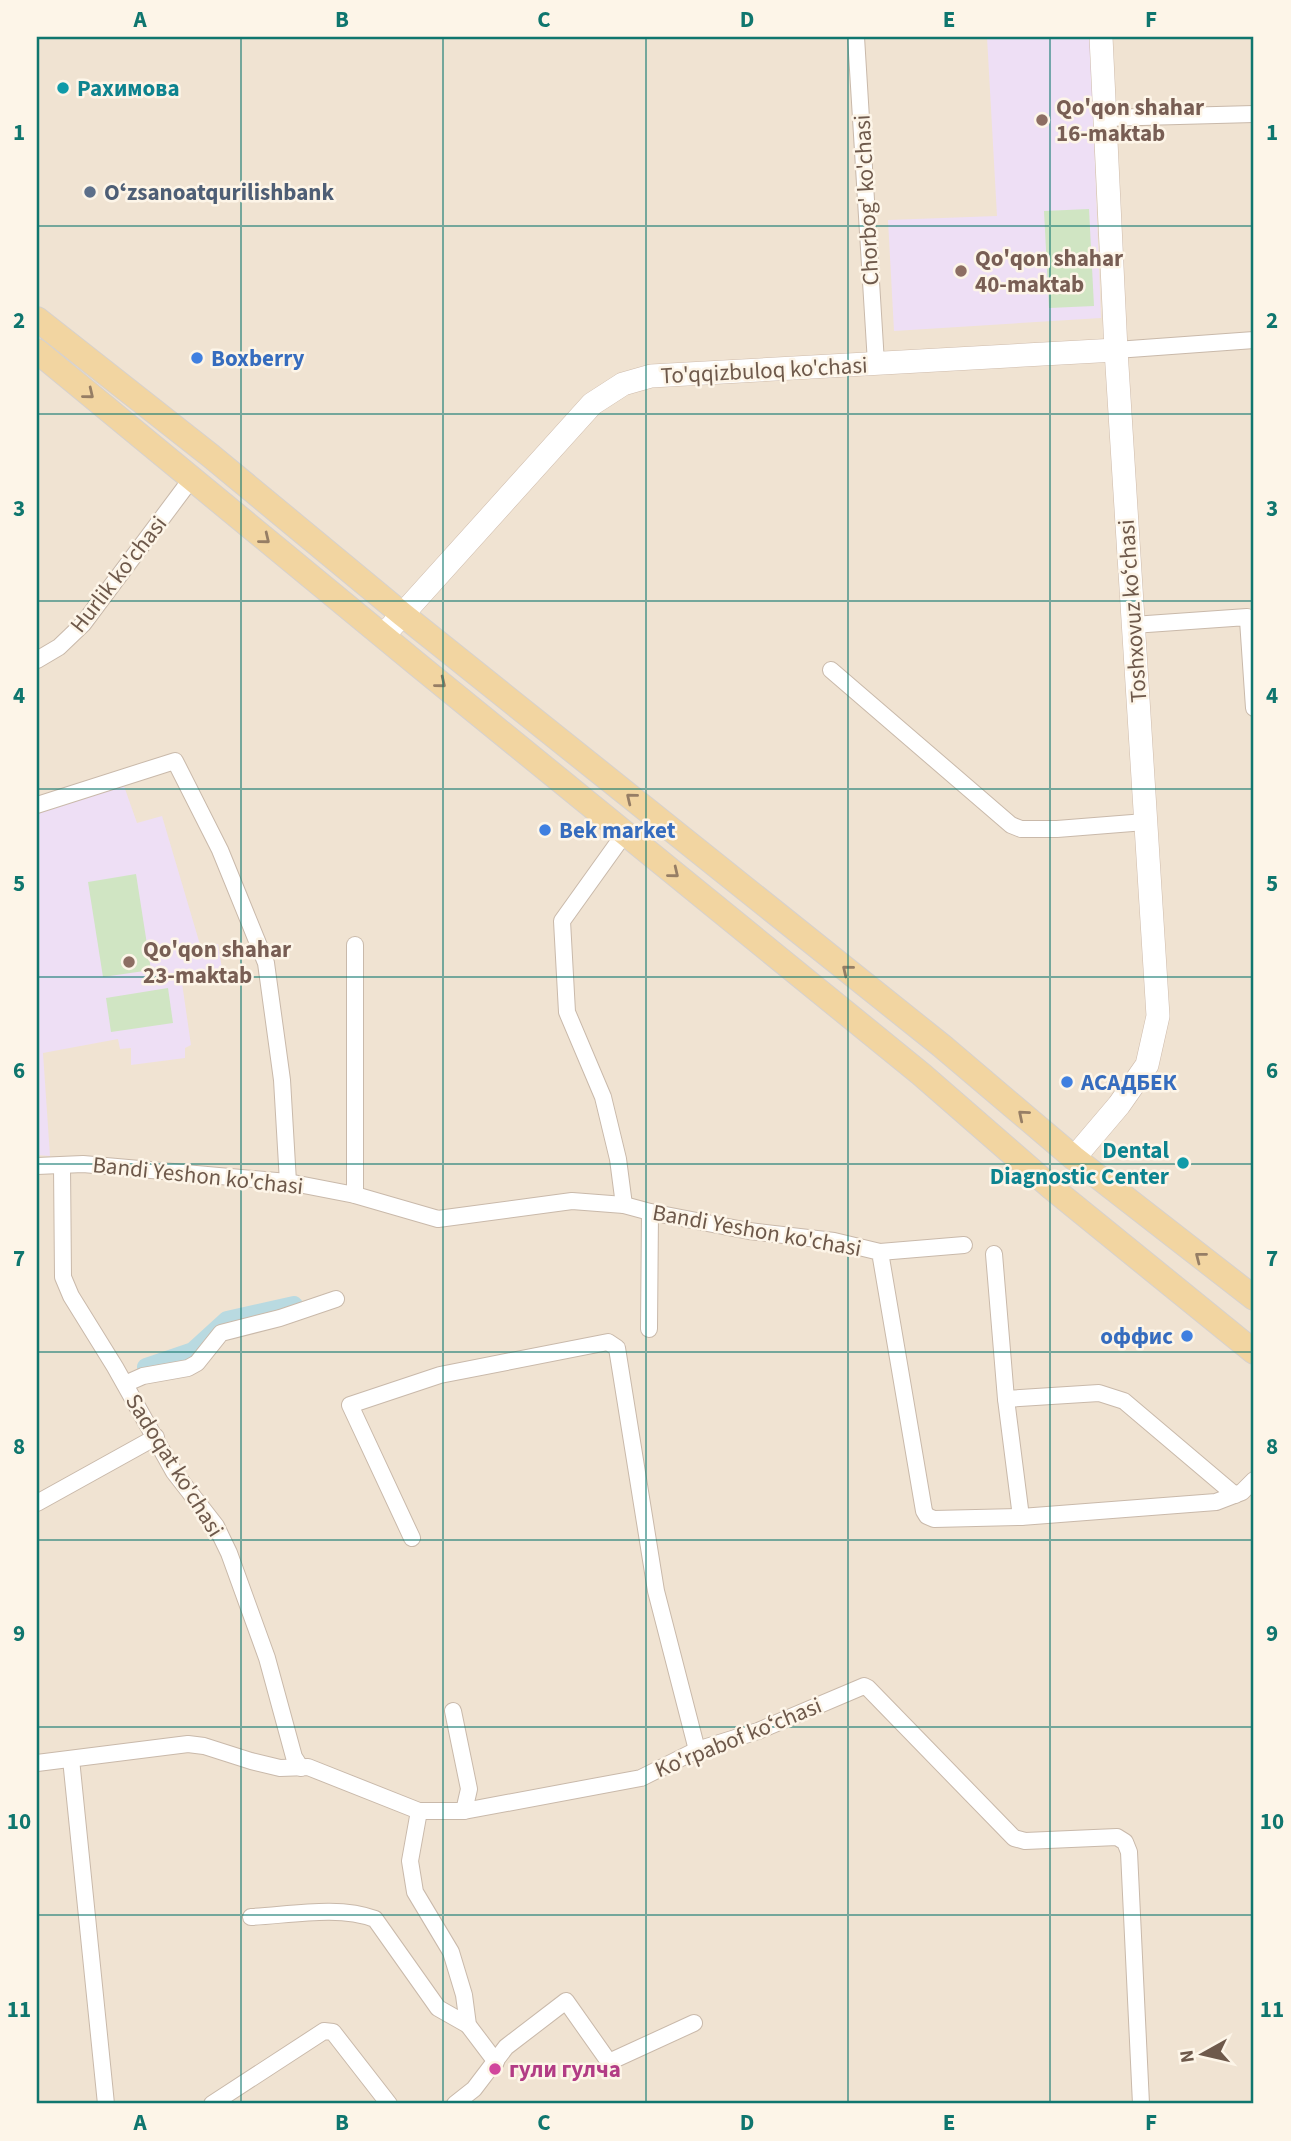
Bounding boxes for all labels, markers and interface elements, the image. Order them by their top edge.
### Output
text: A [132,3,147,36]
text: B [335,3,349,36]
text: C [537,3,551,36]
text: D [740,3,754,36]
text: E [943,3,955,36]
text: F [1145,3,1157,36]
place label: Рахимова [77,72,180,105]
marker: Рахимова [55,80,71,96]
place label: Qo'qon shahar 16-maktab [1056,91,1205,150]
marker: Qo'qon shahar 16-maktab [1034,112,1050,128]
street label: Chorbog' ko'chasi [846,114,887,286]
text: 1 [13,116,25,149]
text: 1 [1266,116,1278,149]
place label: Oʻzsanoatqurilishbank [104,176,335,209]
marker: Oʻzsanoatqurilishbank [82,184,98,200]
place label: Qo'qon shahar 40-maktab [975,242,1124,301]
marker: Qo'qon shahar 40-maktab [953,263,969,279]
text: 2 [13,304,25,337]
text: 2 [1266,304,1278,337]
place label: Boxberry [211,342,304,375]
street label: To'qqizbuloq ko'chasi [660,349,868,392]
marker: Boxberry [189,350,205,366]
one-way arrow [81,386,94,398]
text: 3 [13,492,25,525]
text: 3 [1266,492,1278,525]
street label: Hurlik ko'chasi [62,509,175,640]
street label: Toshxovuz koʻchasi [1110,518,1155,704]
one-way arrow [258,530,270,543]
one-way arrow [432,675,445,687]
text: 4 [13,679,25,712]
text: 4 [1266,679,1278,712]
one-way arrow [626,793,638,806]
place label: Bek market [559,814,676,847]
marker: Bek market [537,822,553,838]
one-way arrow [666,865,679,877]
text: 5 [13,867,25,900]
text: 5 [1266,867,1278,900]
place label: Qo'qon shahar 23-maktab [143,933,292,992]
marker: Qo'qon shahar 23-maktab [121,954,137,970]
one-way arrow [842,966,855,978]
text: 6 [13,1054,25,1087]
text: 6 [1266,1054,1278,1087]
place label: АСАДБЕК [1080,1066,1178,1099]
marker: АСАДБЕК [1059,1074,1075,1090]
one-way arrow [1018,1111,1031,1123]
place label: Dental Diagnostic Center [990,1134,1170,1193]
street label: Bandi Yeshon ko'chasi [91,1148,305,1203]
marker: Dental Diagnostic Center [1175,1155,1191,1171]
street label: Bandi Yeshon ko'chasi [650,1196,864,1265]
text: 7 [13,1242,25,1275]
text: 7 [1266,1242,1278,1275]
one-way arrow [1195,1252,1208,1265]
place label: оффис [1100,1320,1173,1353]
marker: оффис [1179,1328,1195,1344]
street label: Sadoqat ko'chasi [117,1387,232,1543]
text: 8 [13,1430,25,1463]
text: 8 [1266,1430,1278,1463]
text: 9 [13,1617,25,1650]
text: 9 [1266,1617,1278,1650]
street label: Ko'rpabof koʻchasi [650,1689,827,1786]
text: 10 [7,1805,31,1838]
text: 10 [1260,1805,1284,1838]
text: 11 [7,1993,31,2026]
text: 11 [1260,1993,1284,2026]
north arrow [1168,2018,1238,2088]
text: N [1173,2048,1202,2064]
place label: гули гулча [509,2053,621,2086]
marker: гули гулча [487,2061,503,2077]
text: A [132,2106,147,2139]
text: B [335,2106,349,2139]
text: C [537,2106,551,2139]
text: D [740,2106,754,2139]
text: E [943,2106,955,2139]
text: F [1145,2106,1157,2139]

